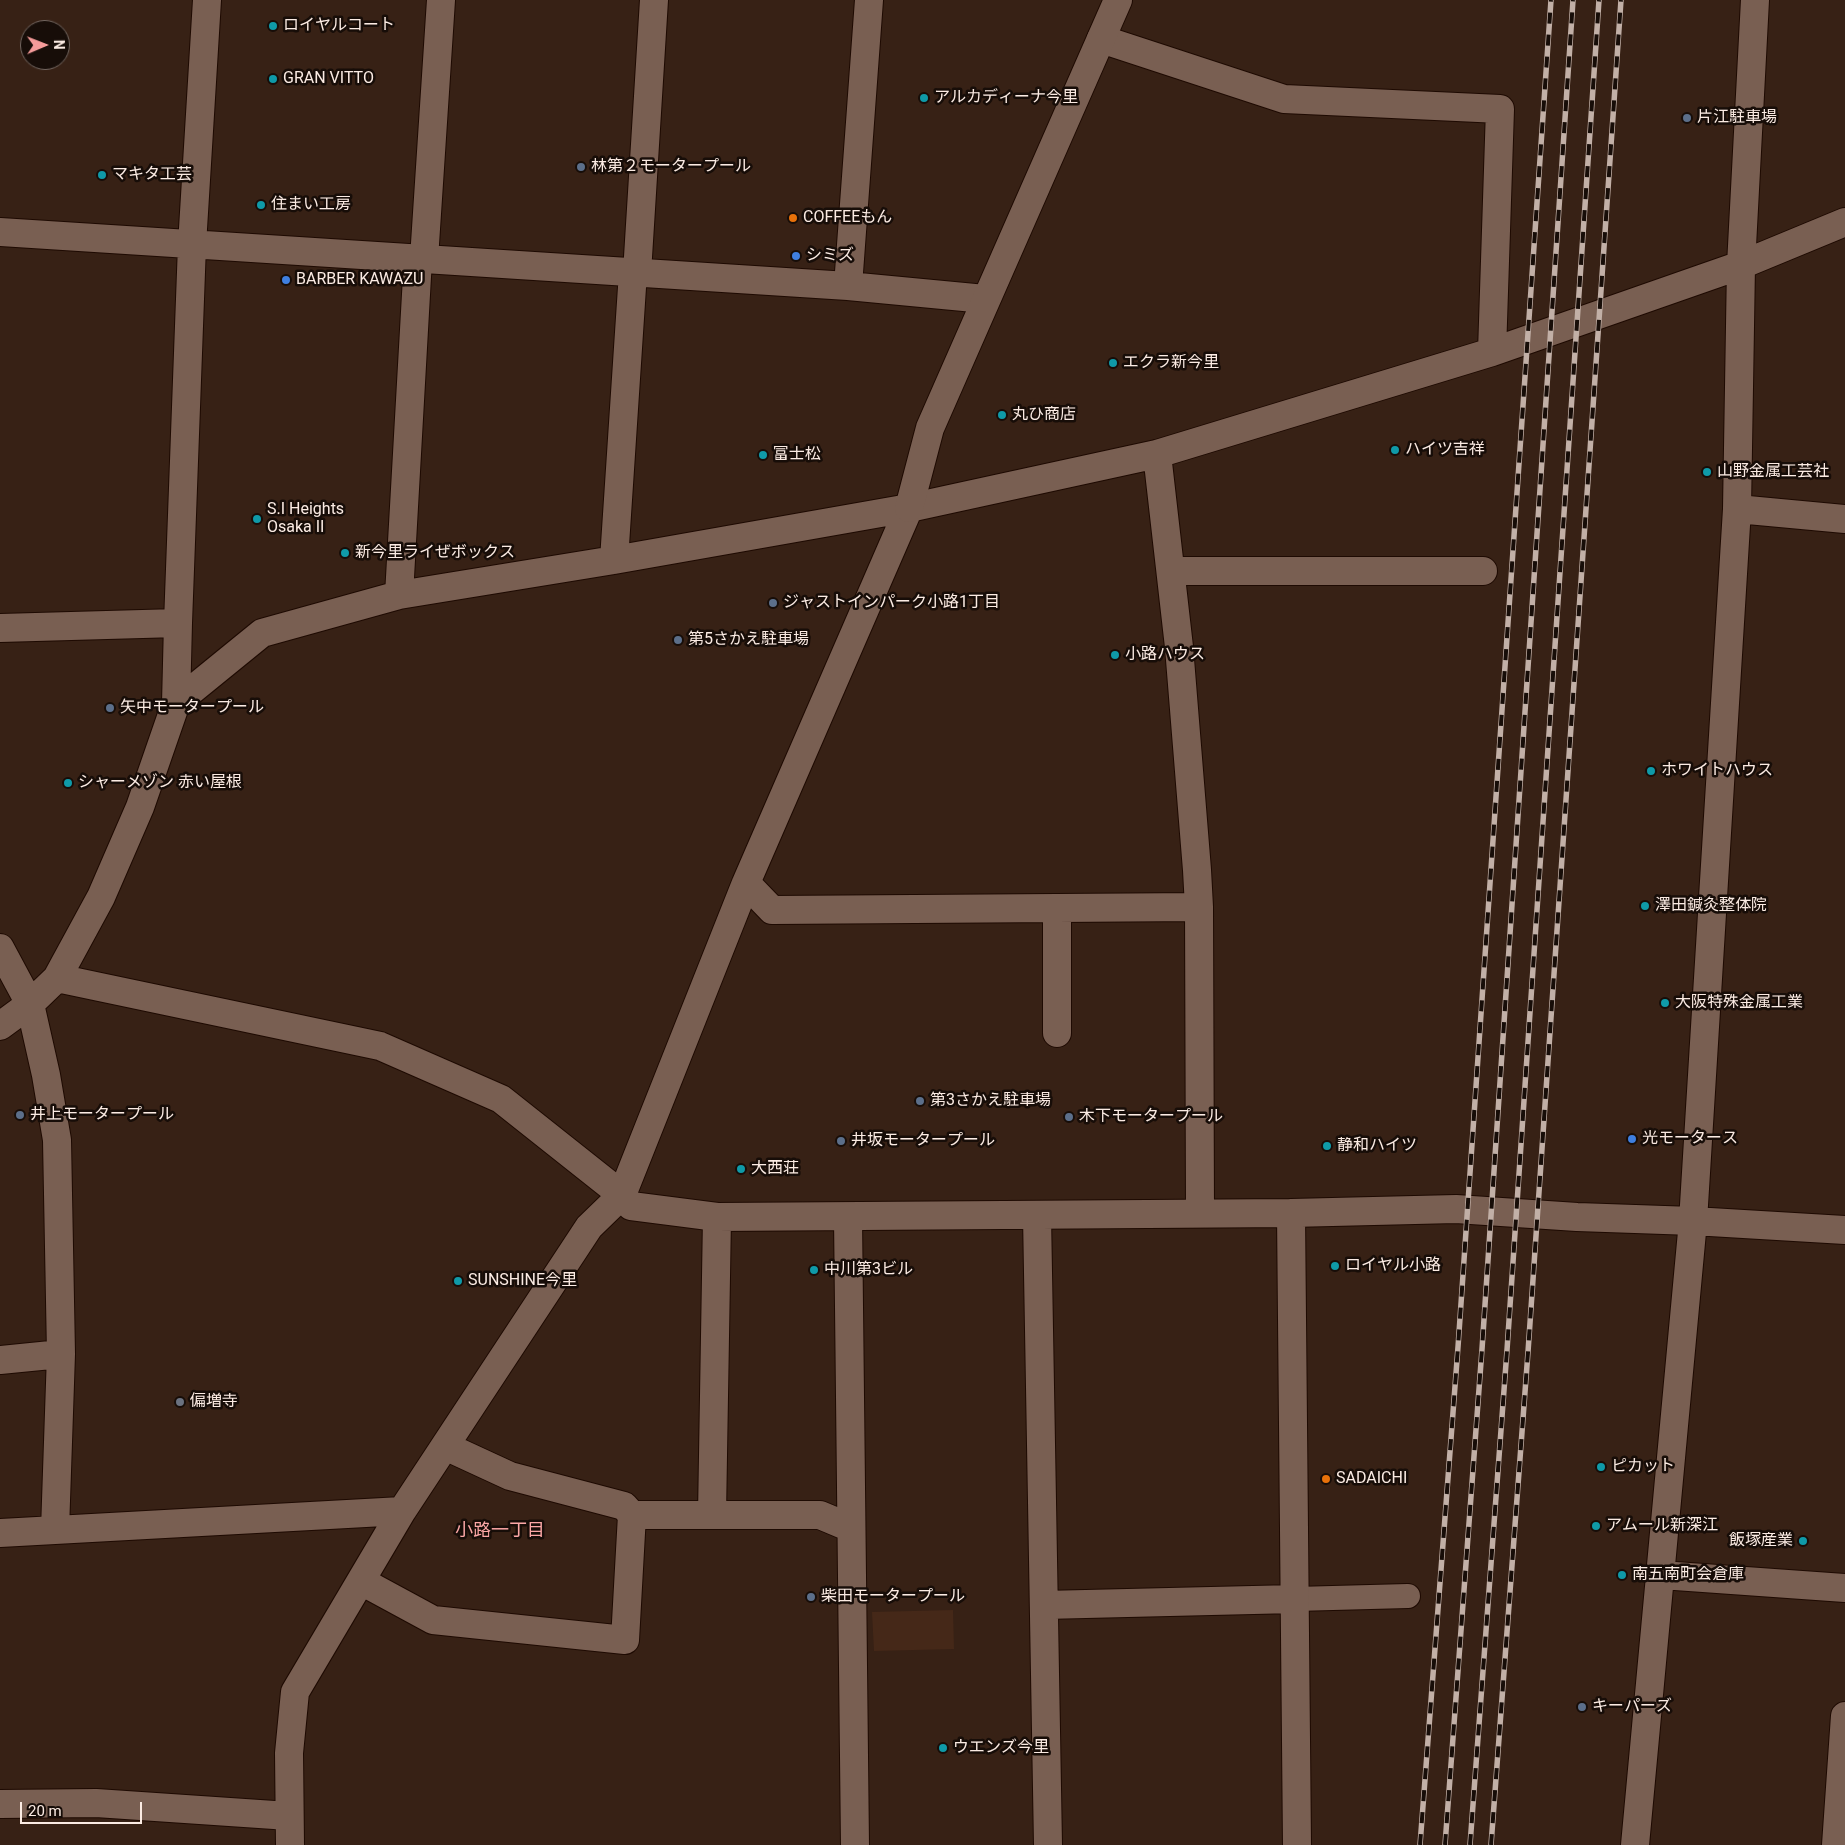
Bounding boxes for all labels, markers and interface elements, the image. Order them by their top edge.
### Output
place label: ロイヤルコート [283,16,395,36]
north arrow [20,20,70,70]
marker: ロイヤルコート [267,20,279,32]
text: N [51,40,67,50]
place label: GRAN VITTO [283,69,374,89]
marker: GRAN VITTO [267,73,279,85]
place label: アルカディーナ今里 [934,88,1078,108]
marker: アルカディーナ今里 [918,92,930,104]
place label: 片江駐車場 [1697,108,1777,128]
marker: 片江駐車場 [1681,112,1693,124]
place label: 林第２モータープール [591,157,751,177]
marker: 林第２モータープール [575,161,587,173]
place label: マキタ工芸 [112,165,192,185]
marker: マキタ工芸 [96,169,108,181]
place label: 住まい工房 [271,195,351,215]
marker: 住まい工房 [255,199,267,211]
place label: COFFEEもん [803,208,892,228]
marker: COFFEEもん [787,212,799,224]
place label: シミズ [806,246,854,266]
marker: シミズ [790,250,802,262]
place label: BARBER KAWAZU [296,270,423,290]
marker: BARBER KAWAZU [280,274,292,286]
place label: エクラ新今里 [1123,353,1219,373]
marker: エクラ新今里 [1107,357,1119,369]
place label: 丸ひ商店 [1012,405,1076,425]
marker: 丸ひ商店 [996,409,1008,421]
place label: ハイツ吉祥 [1405,440,1485,460]
marker: ハイツ吉祥 [1389,444,1401,456]
place label: 富士松 [773,445,821,465]
marker: 富士松 [757,449,769,461]
place label: 山野金属工芸社 [1717,462,1829,482]
marker: 山野金属工芸社 [1701,466,1713,478]
place label: S.I Heights Osaka II [267,500,344,538]
marker: S.I Heights Osaka II [251,513,263,525]
place label: 新今里ライぜボックス [355,543,515,563]
marker: 新今里ライぜボックス [339,547,351,559]
place label: ジャストインパーク小路1丁目 [783,593,1000,613]
marker: ジャストインパーク小路1丁目 [767,597,779,609]
place label: 第5さかえ駐車場 [688,630,809,650]
marker: 第5さかえ駐車場 [672,634,684,646]
place label: 小路ハウス [1125,645,1205,665]
marker: 小路ハウス [1109,649,1121,661]
place label: 矢中モータープール [120,698,264,718]
marker: 矢中モータープール [104,702,116,714]
place label: ホワイトハウス [1661,761,1773,781]
marker: ホワイトハウス [1645,765,1657,777]
place label: シャーメゾン 赤い屋根 [78,773,242,793]
marker: シャーメゾン 赤い屋根 [62,777,74,789]
place label: 澤田鍼灸整体院 [1655,896,1767,916]
marker: 澤田鍼灸整体院 [1639,900,1651,912]
place label: 大阪特殊金属工業 [1675,993,1803,1013]
marker: 大阪特殊金属工業 [1659,997,1671,1009]
place label: 第3さかえ駐車場 [930,1091,1051,1111]
marker: 第3さかえ駐車場 [914,1095,926,1107]
place label: 井上モータープール [30,1105,174,1125]
place label: 木下モータープール [1079,1107,1223,1127]
marker: 井上モータープール [14,1109,26,1121]
marker: 木下モータープール [1063,1111,1075,1123]
place label: 光モータース [1642,1129,1738,1149]
place label: 井坂モータープール [851,1131,995,1151]
marker: 光モータース [1626,1133,1638,1145]
marker: 井坂モータープール [835,1135,847,1147]
place label: 静和ハイツ [1337,1136,1417,1156]
marker: 静和ハイツ [1321,1140,1333,1152]
place label: 大西荘 [751,1159,799,1179]
marker: 大西荘 [735,1163,747,1175]
place label: ロイヤル小路 [1345,1256,1441,1276]
place label: 中川第3ビル [824,1260,913,1280]
marker: ロイヤル小路 [1329,1260,1341,1272]
marker: 中川第3ビル [808,1264,820,1276]
place label: SUNSHINE今里 [468,1271,577,1291]
marker: SUNSHINE今里 [452,1275,464,1287]
place label: 偏増寺 [190,1392,238,1412]
marker: 偏増寺 [174,1396,186,1408]
place label: ピカット [1611,1457,1675,1477]
marker: ピカット [1595,1461,1607,1473]
place label: SADAICHI [1336,1469,1407,1489]
marker: SADAICHI [1320,1473,1332,1485]
place label: アムール新深江 [1606,1516,1718,1536]
district label: 小路一丁目 [455,1520,545,1542]
marker: アムール新深江 [1590,1520,1602,1532]
place label: 飯塚産業 [1729,1531,1793,1551]
marker: 飯塚産業 [1797,1535,1809,1547]
place label: 南五南町会倉庫 [1632,1565,1744,1585]
marker: 南五南町会倉庫 [1616,1569,1628,1581]
place label: 柴田モータープール [821,1587,965,1607]
marker: 柴田モータープール [805,1591,817,1603]
place label: キーパーズ [1592,1697,1672,1717]
marker: キーパーズ [1576,1701,1588,1713]
place label: ウエンズ今里 [953,1738,1049,1758]
marker: ウエンズ今里 [937,1742,949,1754]
scale bar [22,1792,145,1824]
text: 20 m [28,1802,62,1820]

